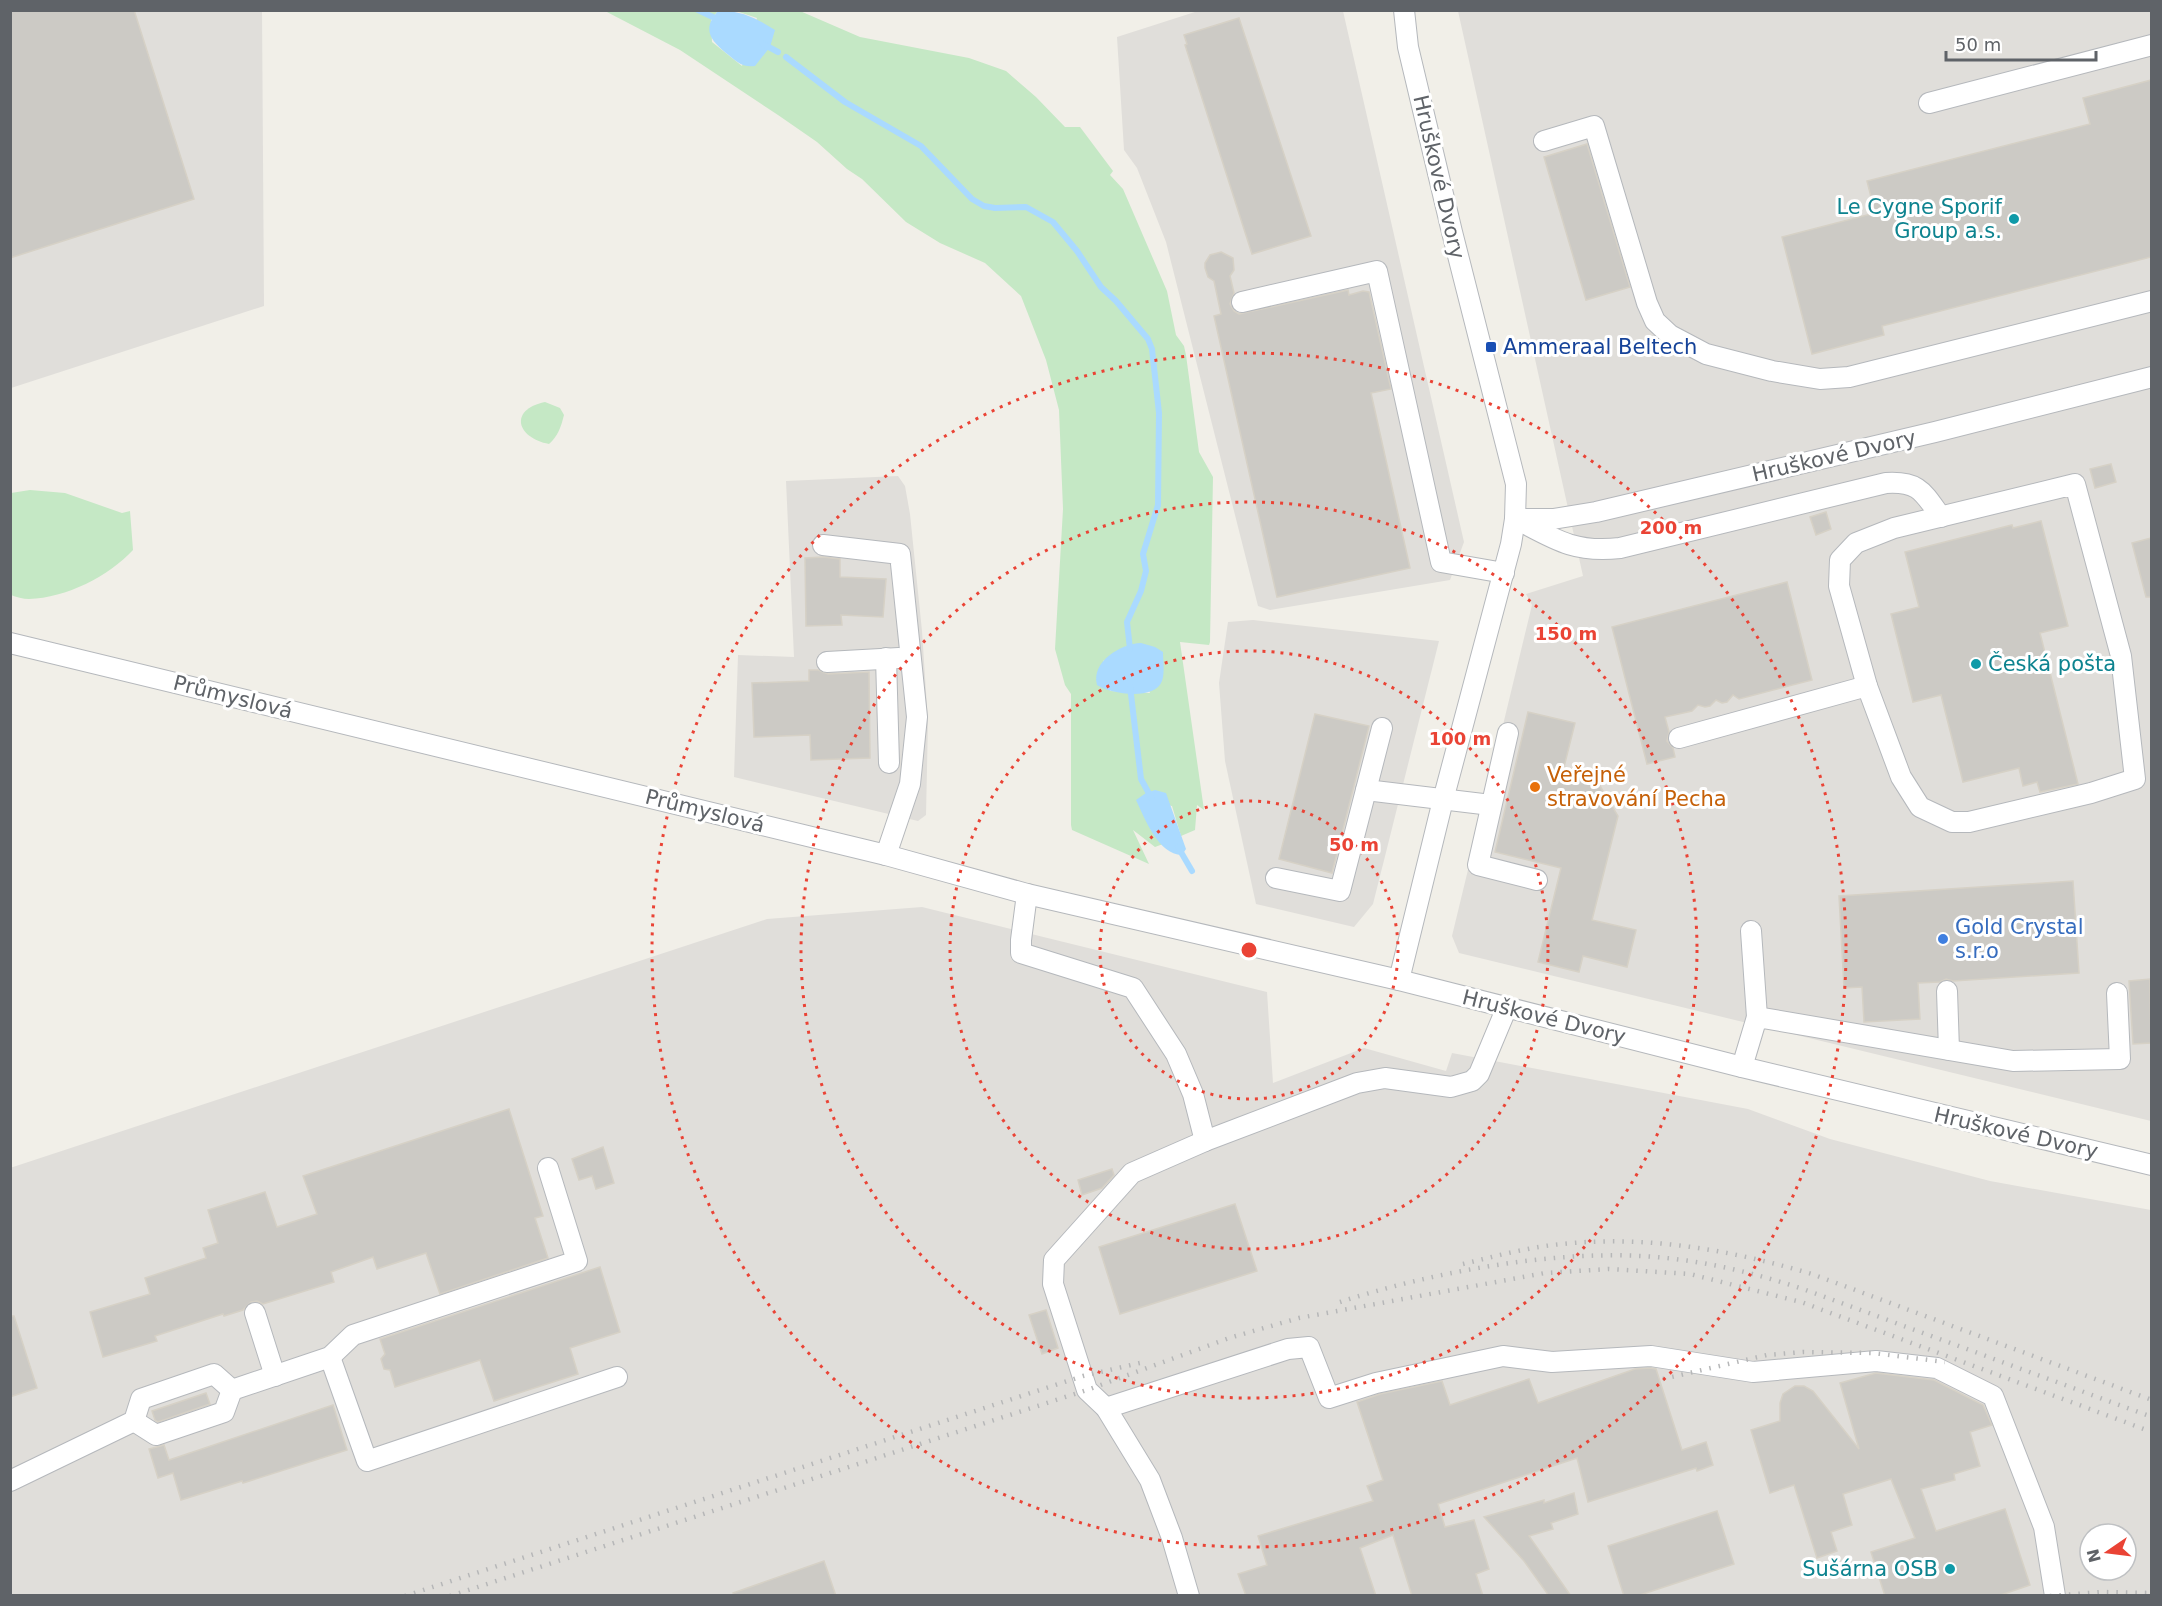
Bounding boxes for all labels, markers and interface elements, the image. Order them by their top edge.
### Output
scale bar [1946,24,2096,62]
text: 50 m [1955,34,2001,55]
street label: Hruškové Dvory [1408,93,1470,261]
place label: Le Cygne Sporif Group a.s. [1836,195,2003,243]
marker: Le Cygne Sporif Group a.s. [2007,212,2021,226]
place label: Ammeraal Beltech [1503,335,1697,359]
marker: Ammeraal Beltech [1484,340,1498,354]
street label: Hruškové Dvory [1750,425,1918,487]
text: 200 m [1640,517,1702,538]
text: 150 m [1535,623,1597,644]
place label: Česká pošta [1988,651,2116,676]
marker: Česká pošta [1969,657,1983,671]
street label: Průmyslová [171,671,295,723]
text: 100 m [1429,728,1491,749]
place label: Veřejné stravování Pecha [1547,763,1727,811]
marker: Veřejné stravování Pecha [1528,780,1542,794]
street label: Průmyslová [643,785,767,837]
text: 50 m [1329,834,1379,855]
place label: Gold Crystal s.r.o [1955,915,2084,963]
marker: Gold Crystal s.r.o [1936,932,1950,946]
centre of rings [1239,940,1259,960]
street label: Hruškové Dvory [1460,985,1628,1049]
street label: Hruškové Dvory [1932,1102,2100,1164]
north arrow [2078,1522,2138,1582]
text: N [2083,1547,2105,1564]
place label: Sušárna OSB [1802,1557,1938,1581]
marker: Sušárna OSB [1943,1562,1957,1576]

